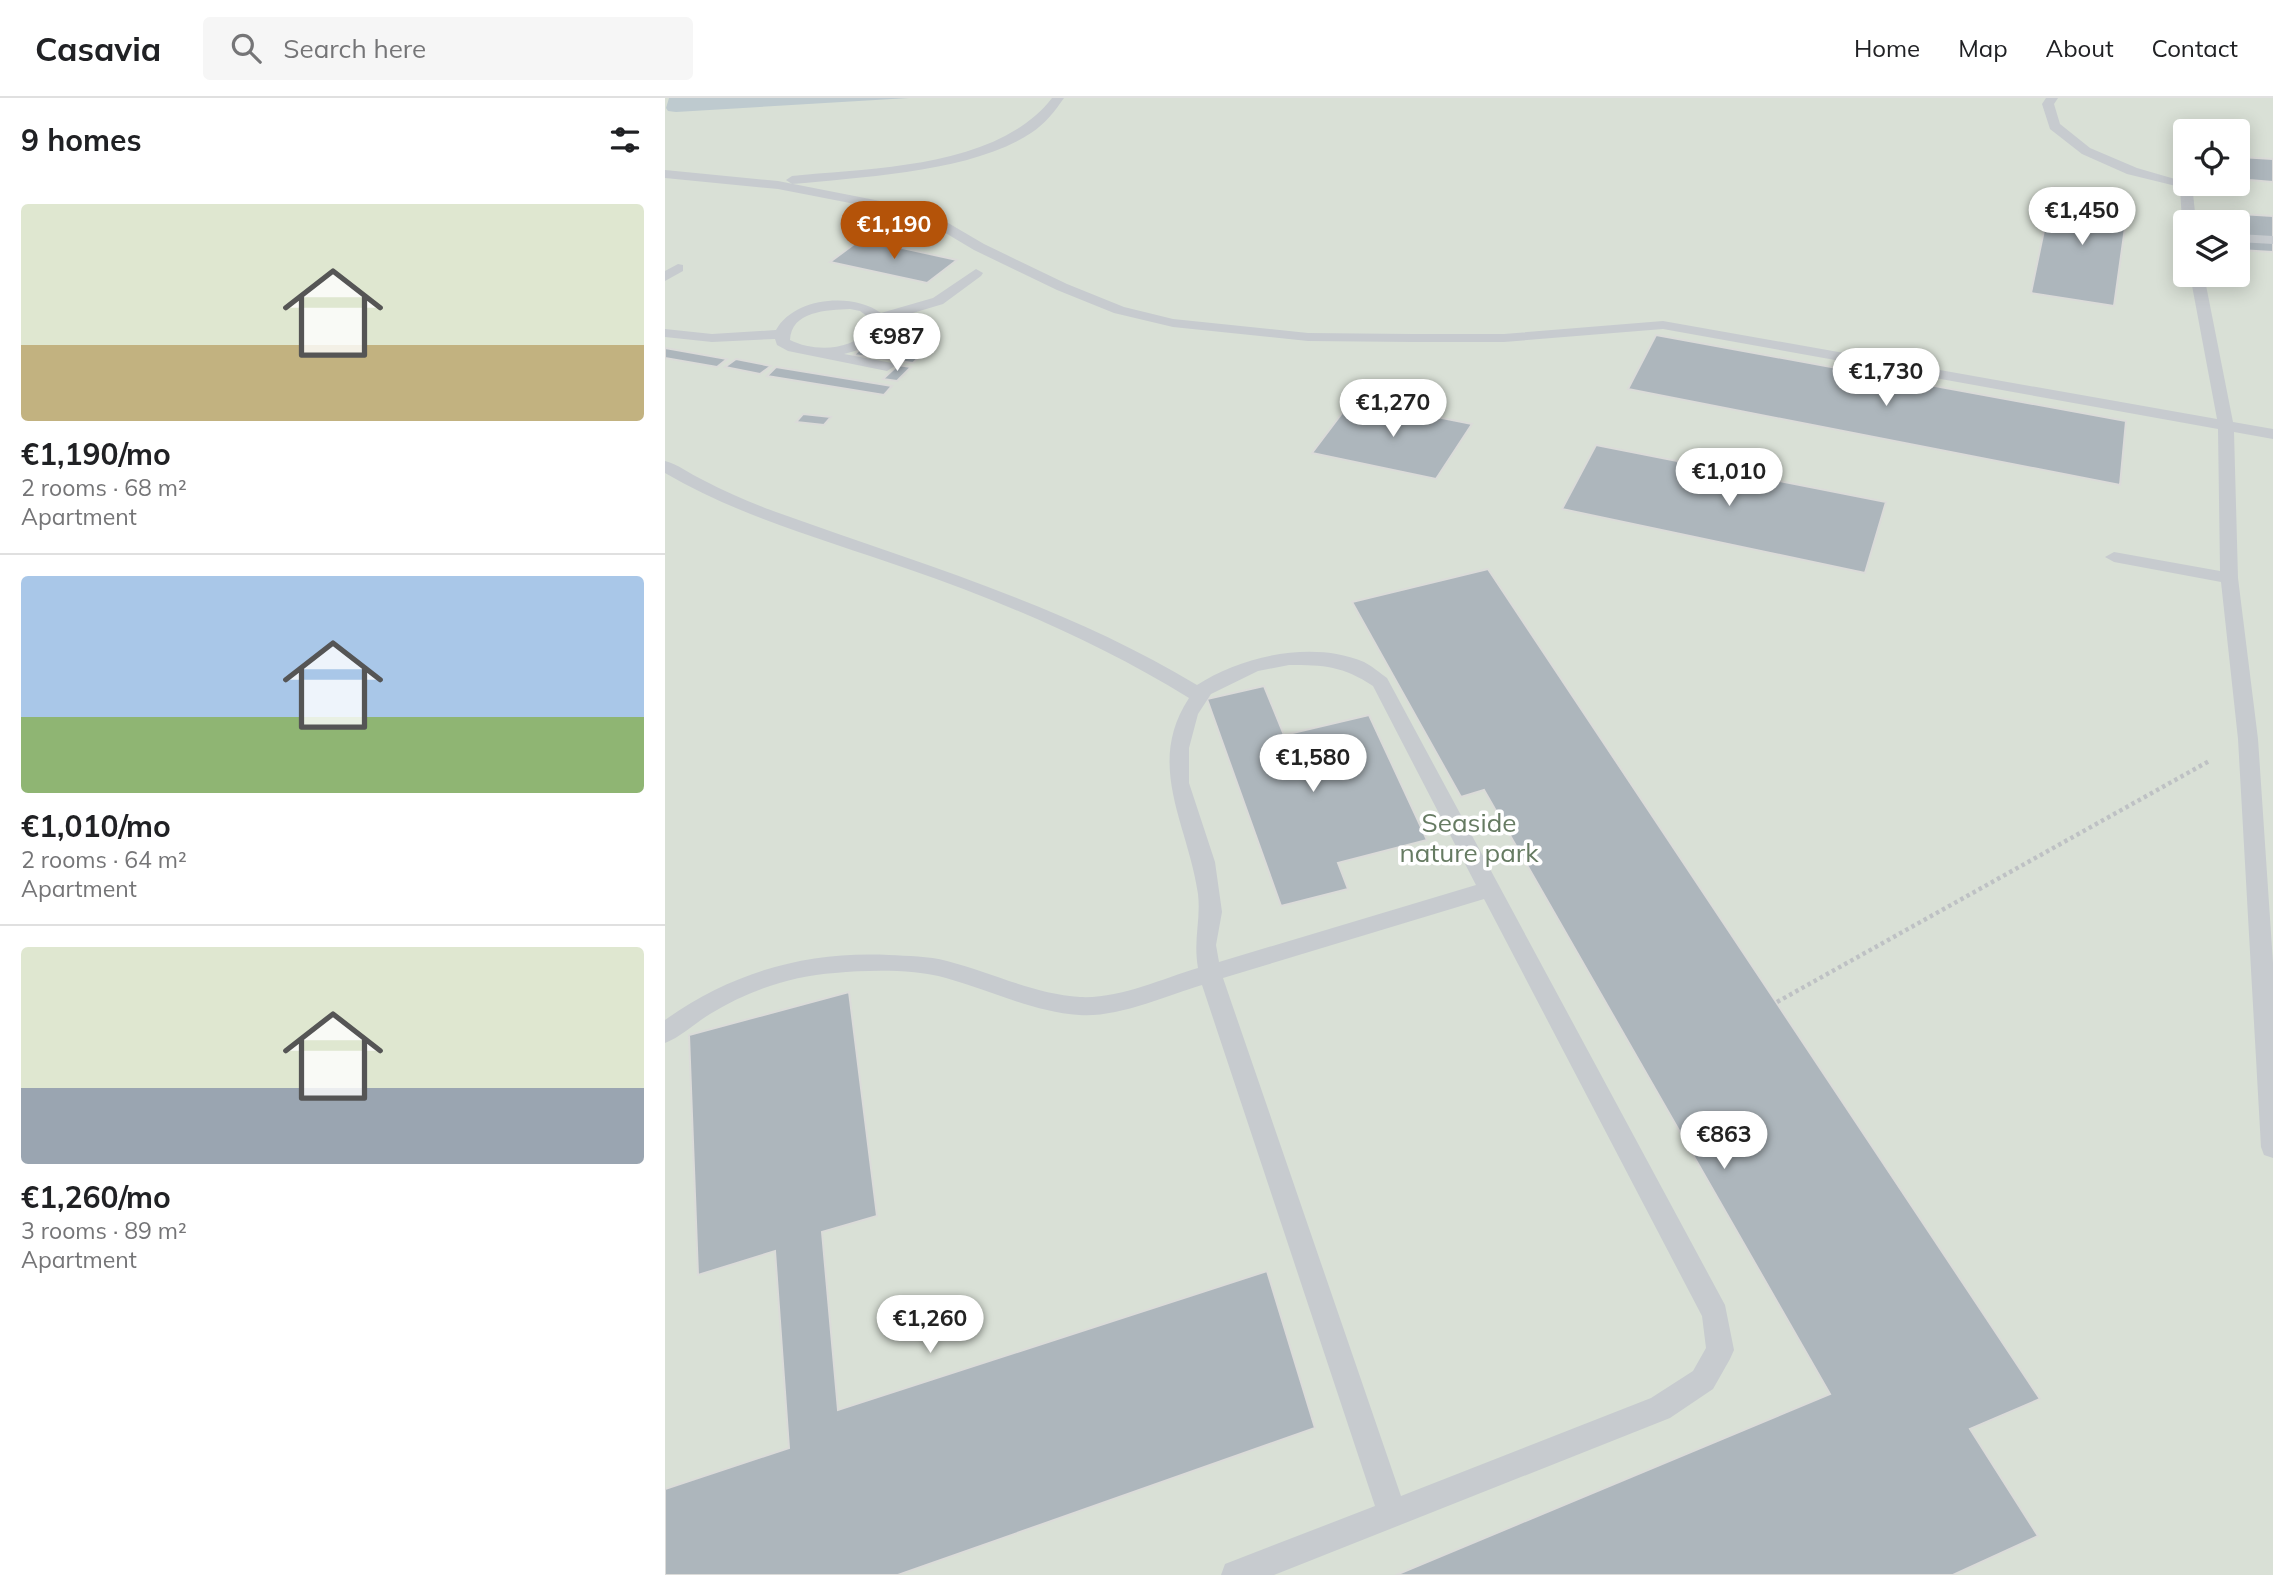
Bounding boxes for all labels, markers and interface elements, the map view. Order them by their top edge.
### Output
search box [203,17,693,80]
text: Casavia [35,28,161,69]
icon: search [227,29,265,67]
text: Search here [283,32,426,65]
text: Home [1854,33,1920,63]
text: Map [1958,33,2008,63]
text: About [2046,33,2114,63]
text: Contact [2152,33,2238,63]
map controls [2173,119,2250,287]
button: locate [2173,119,2250,196]
text: 9 homes [21,121,142,159]
icon: filters [606,121,644,159]
pin: €1,450 [2025,188,2139,247]
text: €1,450 [2045,195,2119,224]
pin: €1,190 [837,202,951,261]
text: €1,190 [857,209,931,238]
button: layers [2173,210,2250,287]
icon: home [270,250,396,376]
pin: €987 [856,314,938,373]
text: €987 [869,321,925,350]
pin: €1,730 [1829,348,1943,408]
text: €1,730 [1849,356,1923,385]
pin: €1,270 [1336,380,1450,439]
text: €1,270 [1356,387,1430,416]
text: €1,190/mo [21,435,171,473]
pin: €1,010 [1672,448,1786,508]
text: €1,010 [1692,456,1766,485]
text: 2 rooms · 68 m² [21,473,187,502]
text: Apartment [21,502,137,531]
icon: home [270,622,396,748]
pin: €1,580 [1256,734,1370,794]
text: €1,580 [1276,742,1350,771]
park label: Seaside nature park [1399,806,1539,869]
text: €1,010/mo [21,807,171,845]
text: 2 rooms · 64 m² [21,845,187,874]
text: Apartment [21,874,137,903]
icon: home [270,993,396,1119]
pin: €863 [1683,1112,1765,1171]
text: €863 [1696,1119,1752,1148]
text: €1,260/mo [21,1178,171,1216]
text: 3 rooms · 89 m² [21,1216,187,1245]
text: Apartment [21,1245,137,1274]
pin: €1,260 [873,1296,987,1355]
text: €1,260 [893,1303,967,1332]

